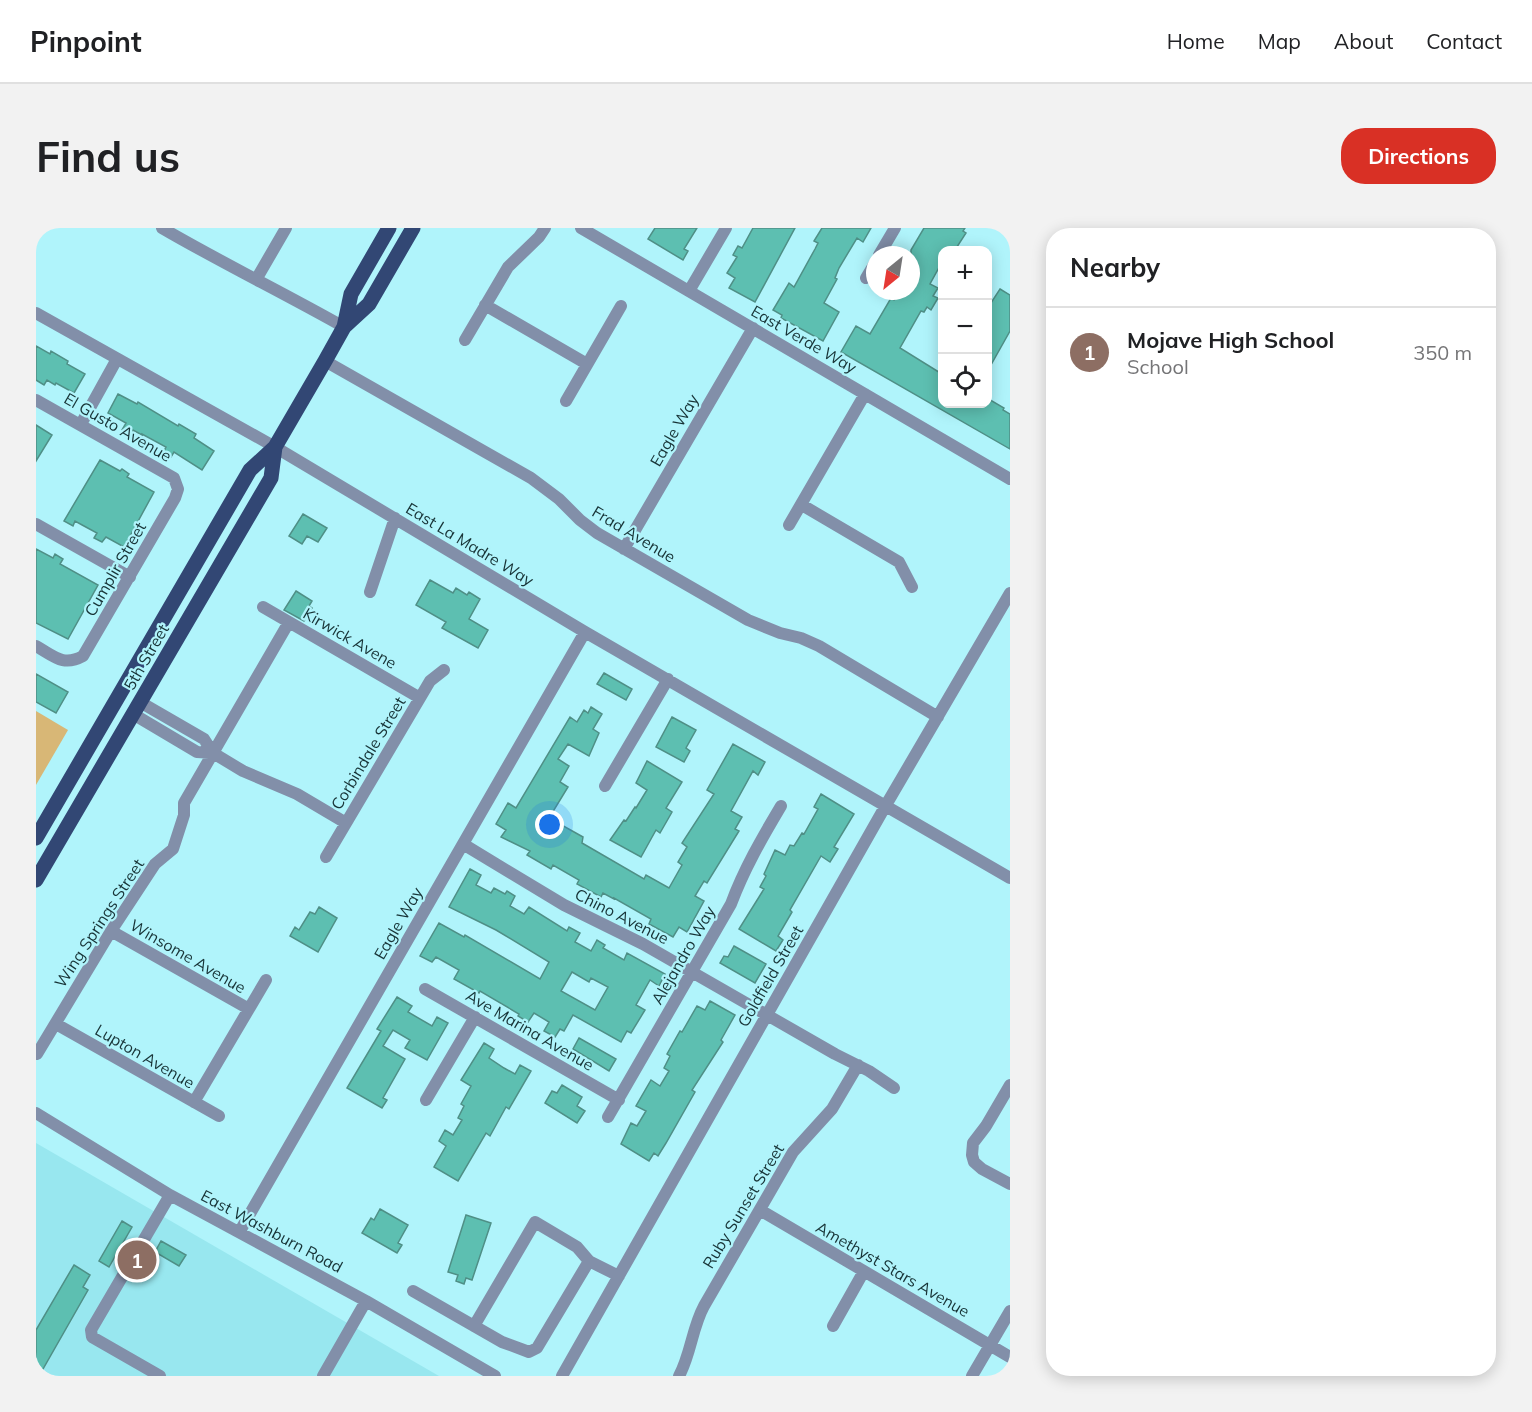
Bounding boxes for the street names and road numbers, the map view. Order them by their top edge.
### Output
street label: East Verde Way [748,301,861,378]
street label: El Gusto Avenue [61,388,175,466]
street label: Eagle Way [645,390,703,470]
street label: East La Madre Way [403,498,538,590]
street label: Frad Avenue [589,501,679,567]
street label: Cumplir Street [80,518,150,620]
street label: Kirwick Avene [300,603,400,673]
street label: 5th Street [119,620,173,694]
street label: Corbindale Street [326,693,410,813]
street label: Wing Springs Street [50,855,148,991]
street label: Eagle Way [369,883,427,963]
street label: Chino Avenue [572,884,672,948]
street label: Alejandro Way [647,902,720,1008]
street label: Winsome Avenue [126,915,250,997]
street label: Goldfield Street [733,921,807,1030]
street label: Ave Marina Avenue [462,985,598,1075]
street label: Lupton Avenue [92,1020,198,1092]
street label: Ruby Sunset Street [698,1140,788,1272]
street label: East Washburn Road [198,1185,346,1277]
street label: Amethyst Stars Avenue [813,1217,973,1321]

